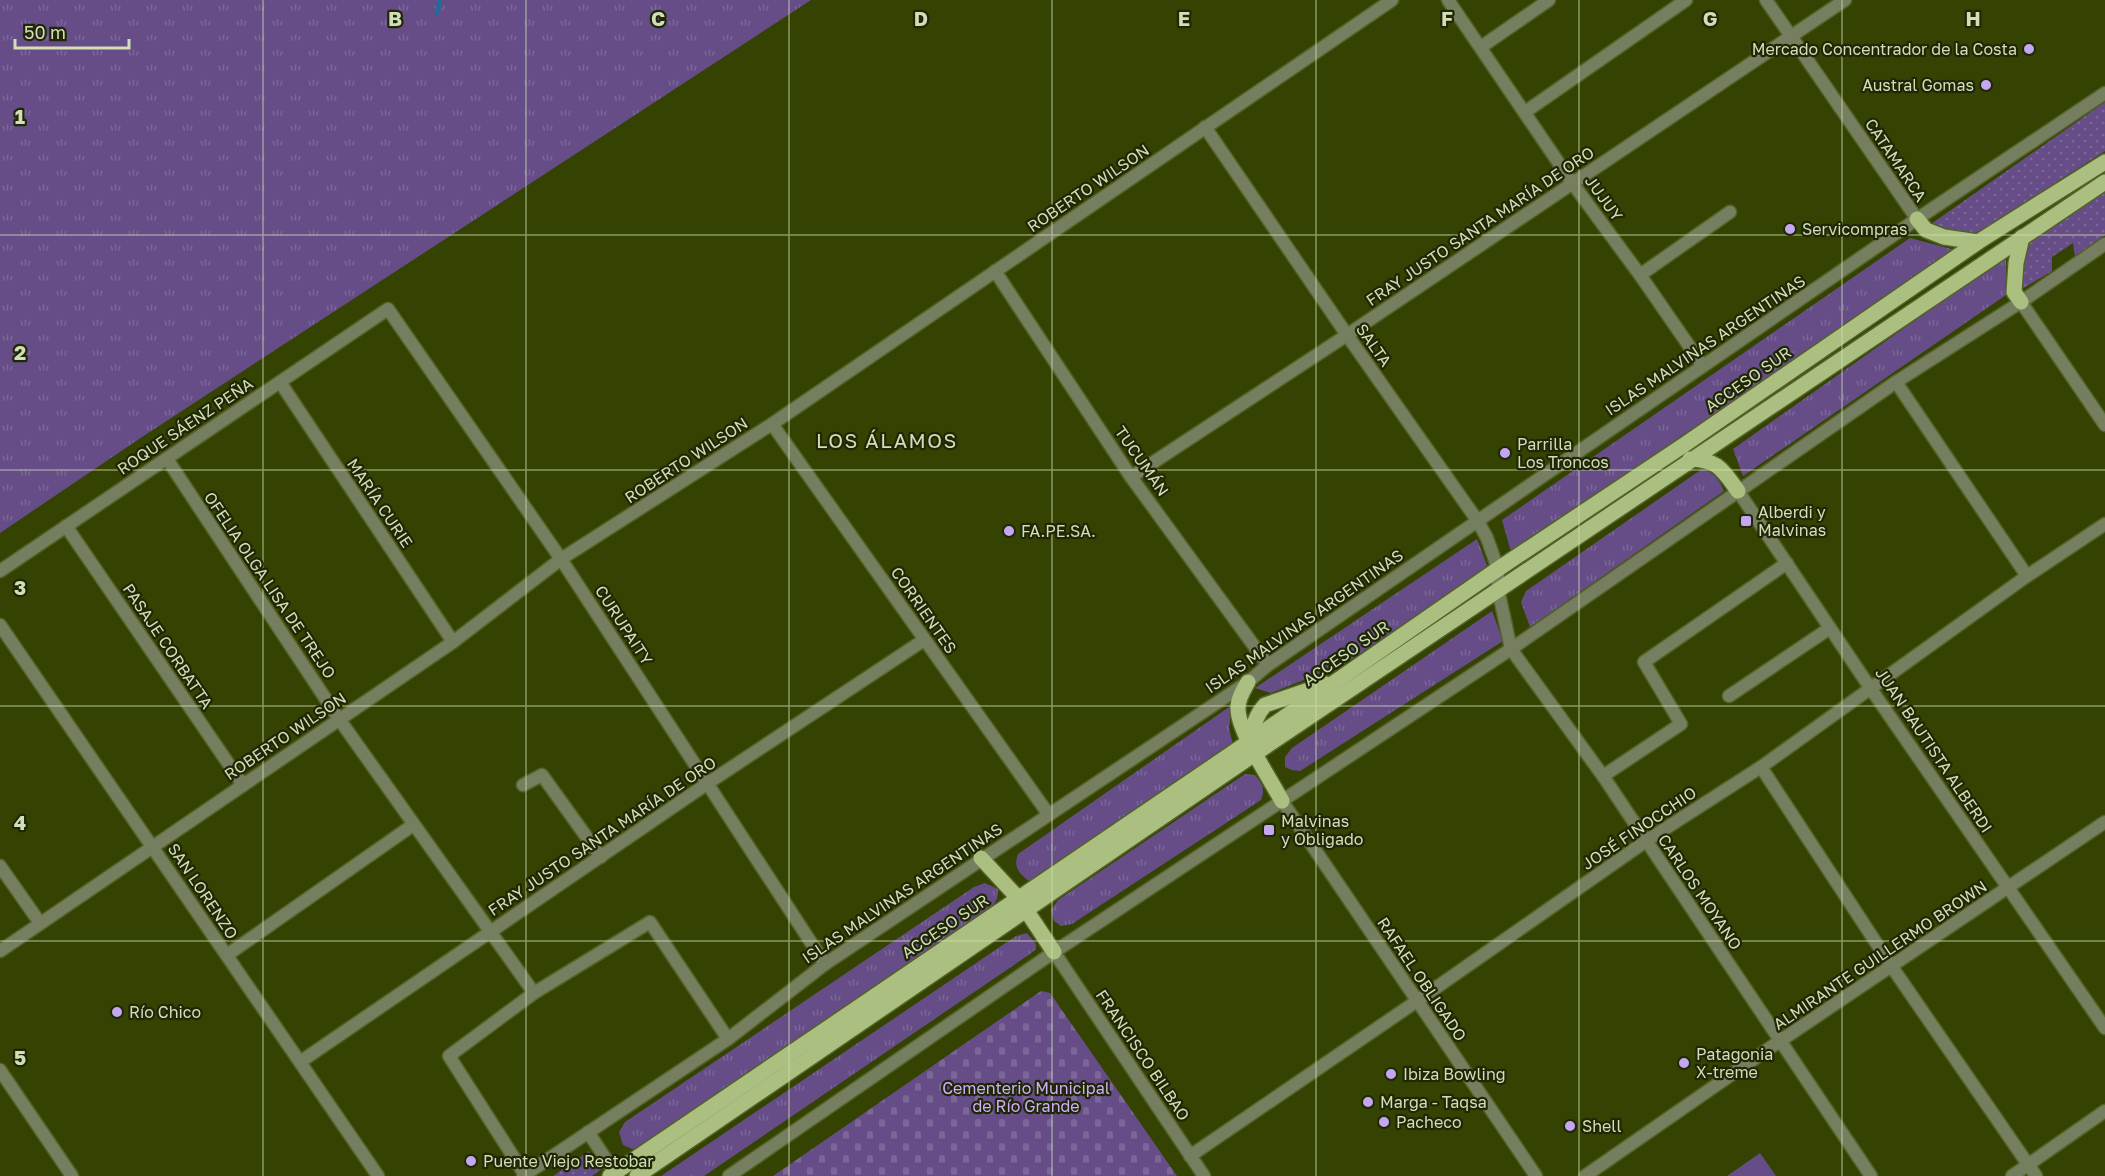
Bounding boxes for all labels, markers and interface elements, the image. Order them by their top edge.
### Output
text: B [388,6,402,30]
text: C [651,6,665,30]
text: D [914,6,928,30]
text: E [1178,6,1190,30]
text: F [1441,6,1453,30]
text: G [1703,6,1717,30]
text: H [1965,6,1981,30]
scale bar [15,12,129,50]
text: 50 m [24,21,66,43]
place label: Mercado Concentrador de la Costa [1752,39,2017,59]
marker: Mercado Concentrador de la Costa [2022,42,2036,56]
place label: Austral Gomas [1862,75,1974,95]
marker: Austral Gomas [1979,78,1993,92]
text: 1 [15,104,25,128]
street label: CATAMARCA [1861,115,1931,206]
street label: ROBERTO WILSON [1023,140,1153,236]
street label: FRAY JUSTO SANTA MARÍA DE ORO [1362,142,1598,310]
street label: JUJUY [1581,171,1628,225]
place label: Servicompras [1802,219,1907,239]
marker: Servicompras [1783,222,1797,236]
street label: ISLAS MALVINAS ARGENTINAS [1601,270,1809,420]
street label: SALTA [1352,320,1396,371]
text: 2 [14,340,26,364]
street label: ACCESO SUR [1701,342,1795,416]
street label: ROQUE SÁENZ PEÑA [113,373,257,479]
street label: ROBERTO WILSON [621,413,751,507]
street label: TUCUMÁN [1111,422,1173,500]
district label: LOS ÁLAMOS [816,428,958,452]
place label: Parrilla Los Troncos [1517,434,1609,472]
marker: Parrilla Los Troncos [1498,446,1512,460]
street label: MARÍA CURIE [343,455,417,551]
street label: OFELIA OLGA LISA DE TREJO [200,488,340,682]
place label: Alberdi y Malvinas [1758,502,1826,540]
marker: Alberdi y Malvinas [1739,514,1753,528]
place label: FA.PE.SA. [1021,521,1096,541]
marker: FA.PE.SA. [1002,524,1016,538]
street label: ISLAS MALVINAS ARGENTINAS [1201,545,1407,697]
street label: CORRIENTES [887,563,961,657]
text: 3 [14,575,26,599]
street label: PASAJE CORBATTA [119,580,217,713]
street label: CURUPAITY [591,582,657,669]
street label: ACCESO SUR [1299,616,1393,690]
street label: JUAN BAUTISTA ALBERDI [1871,664,1997,836]
street label: ROBERTO WILSON [220,688,350,784]
street label: FRAY JUSTO SANTA MARÍA DE ORO [484,752,720,920]
street label: JOSÉ FINOCCHIO [1578,782,1700,874]
text: 4 [14,810,26,834]
place label: Malvinas y Obligado [1281,811,1363,849]
street label: ISLAS MALVINAS ARGENTINAS [798,818,1006,968]
marker: Malvinas y Obligado [1262,823,1276,837]
street label: CARLOS MOYANO [1654,830,1746,954]
street label: SAN LORENZO [164,839,242,943]
street label: ALMIRANTE GUILLERMO BROWN [1769,876,1991,1034]
street label: ACCESO SUR [898,889,992,962]
street label: RAFAEL OBLIGADO [1373,913,1471,1045]
street label: FRANCISCO BILBAO [1092,986,1194,1124]
place label: Río Chico [129,1002,201,1022]
marker: Río Chico [110,1005,124,1019]
place label: Patagonia X-treme [1696,1044,1773,1082]
text: 5 [14,1045,26,1069]
marker: Patagonia X-treme [1677,1056,1691,1070]
place label: Ibiza Bowling [1403,1064,1506,1084]
marker: Ibiza Bowling [1384,1067,1398,1081]
park label: Cementerio Municipal de Río Grande [942,1078,1110,1116]
place label: Marga - Taqsa [1380,1092,1487,1112]
marker: Marga - Taqsa [1361,1095,1375,1109]
place label: Pacheco [1396,1112,1462,1132]
marker: Pacheco [1377,1115,1391,1129]
place label: Shell [1582,1116,1622,1136]
marker: Shell [1563,1119,1577,1133]
place label: Puente Viejo Restobar [483,1151,654,1171]
marker: Puente Viejo Restobar [464,1154,478,1168]

